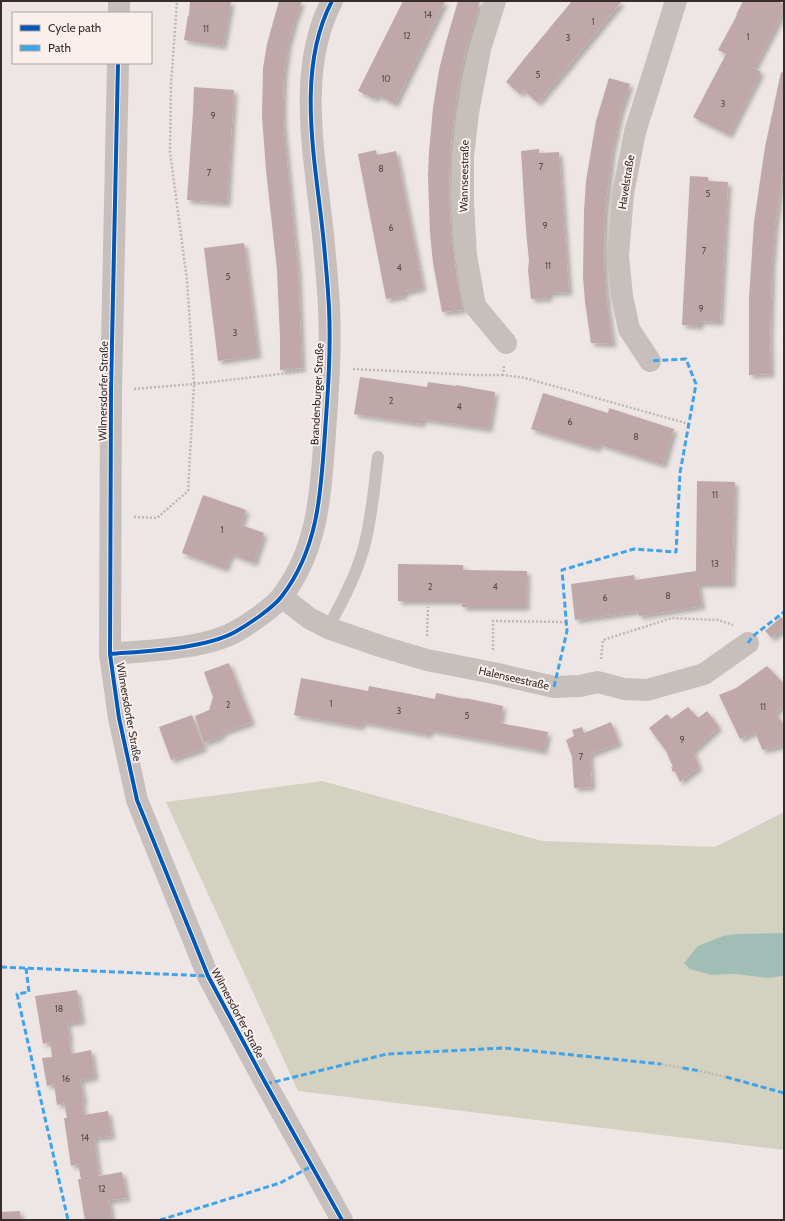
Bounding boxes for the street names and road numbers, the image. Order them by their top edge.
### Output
street label: Wannseestraße [456,139,472,212]
street label: Havelstraße [615,153,637,210]
street label: Wilmersdorfer Straße [95,341,111,441]
street label: Brandenburger Straße [307,342,327,445]
street label: Wilmersdorfer Straße [113,662,145,763]
street label: Halenseestraße [477,663,551,693]
street label: Wilmersdorfer Straße [208,966,268,1061]

